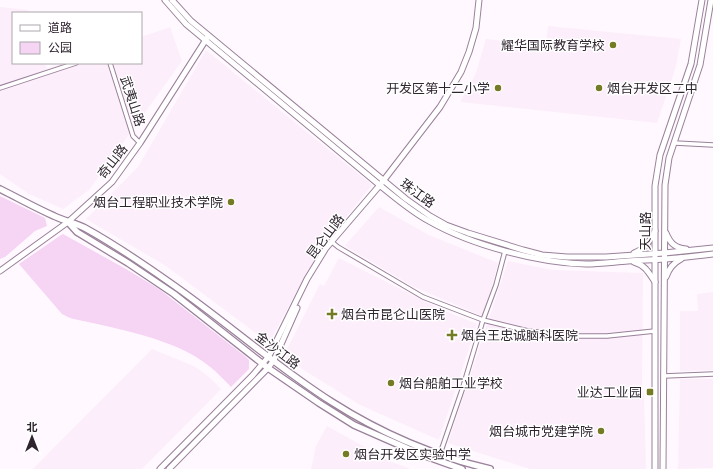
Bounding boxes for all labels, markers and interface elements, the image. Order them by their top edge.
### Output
legend [12,12,142,64]
text: 道路 [48,20,72,35]
place label: 耀华国际教育学校 [501,36,605,54]
text: 公园 [48,40,72,55]
marker: 耀华国际教育学校 [608,40,618,50]
street label: 武夷山路 [116,73,150,129]
place label: 开发区第十二小学 [386,79,490,97]
place label: 烟台开发区二中 [607,79,698,97]
marker: 开发区第十二小学 [493,83,503,93]
marker: 烟台开发区二中 [594,83,604,93]
street label: 奇山路 [93,140,131,182]
street label: 珠江路 [397,174,439,212]
place label: 烟台工程职业技术学院 [93,193,223,211]
marker: 烟台工程职业技术学院 [226,197,236,207]
street label: 昆仑山路 [302,210,348,262]
street label: 天山路 [636,211,654,251]
place label: 烟台市昆仑山医院 [341,305,445,323]
marker: 烟台市昆仑山医院 [326,308,338,320]
place label: 烟台王忠诚脑科医院 [461,326,578,344]
street label: 金沙江路 [252,327,304,373]
marker: 烟台王忠诚脑科医院 [446,329,458,341]
place label: 烟台船舶工业学校 [399,374,503,392]
marker: 烟台船舶工业学校 [386,378,396,388]
place label: 业达工业园 [577,383,642,401]
marker: 业达工业园 [645,387,655,397]
north arrow [12,417,52,457]
text: 北 [27,420,38,434]
place label: 烟台城市党建学院 [489,422,593,440]
marker: 烟台城市党建学院 [596,426,606,436]
place label: 烟台开发区实验中学 [354,445,471,463]
marker: 烟台开发区实验中学 [341,449,351,459]

